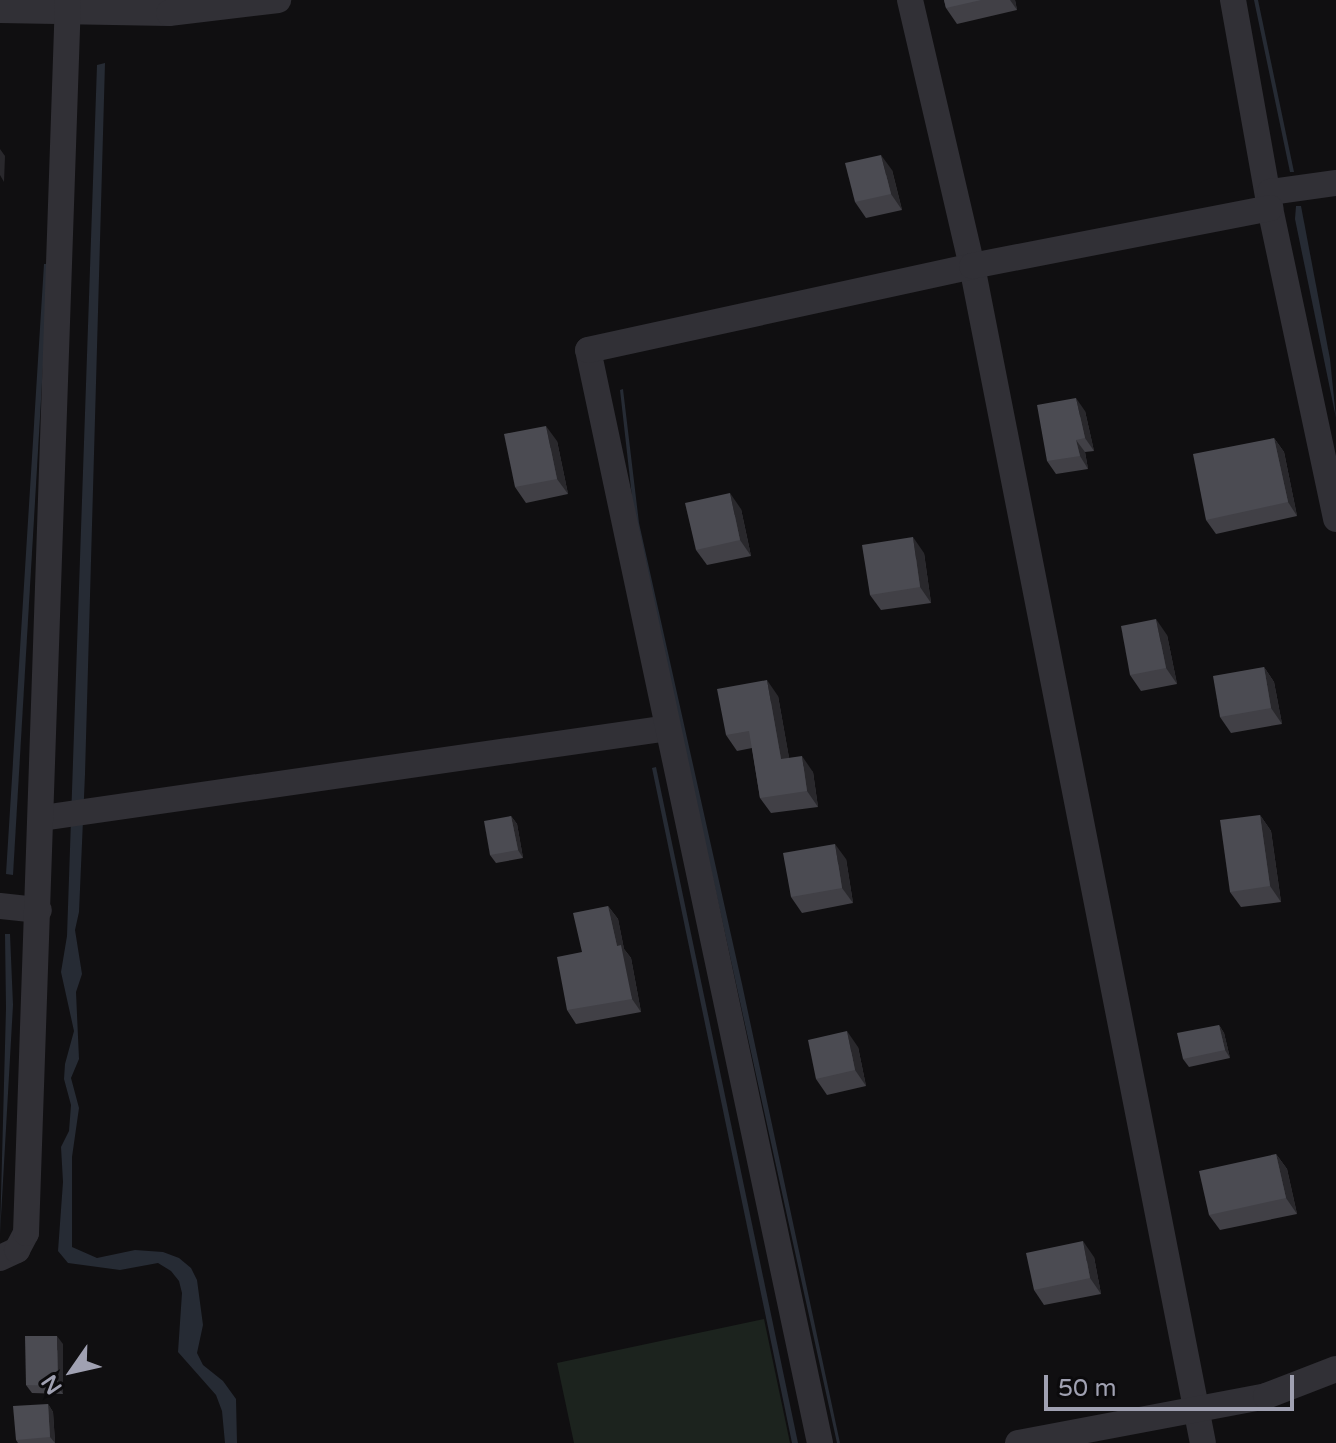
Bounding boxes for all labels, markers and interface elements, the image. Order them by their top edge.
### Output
north arrow [32,1331,112,1411]
scale bar [1048,1359,1298,1409]
text: N [36,1370,68,1399]
text: 50 m [1058,1374,1116,1403]

